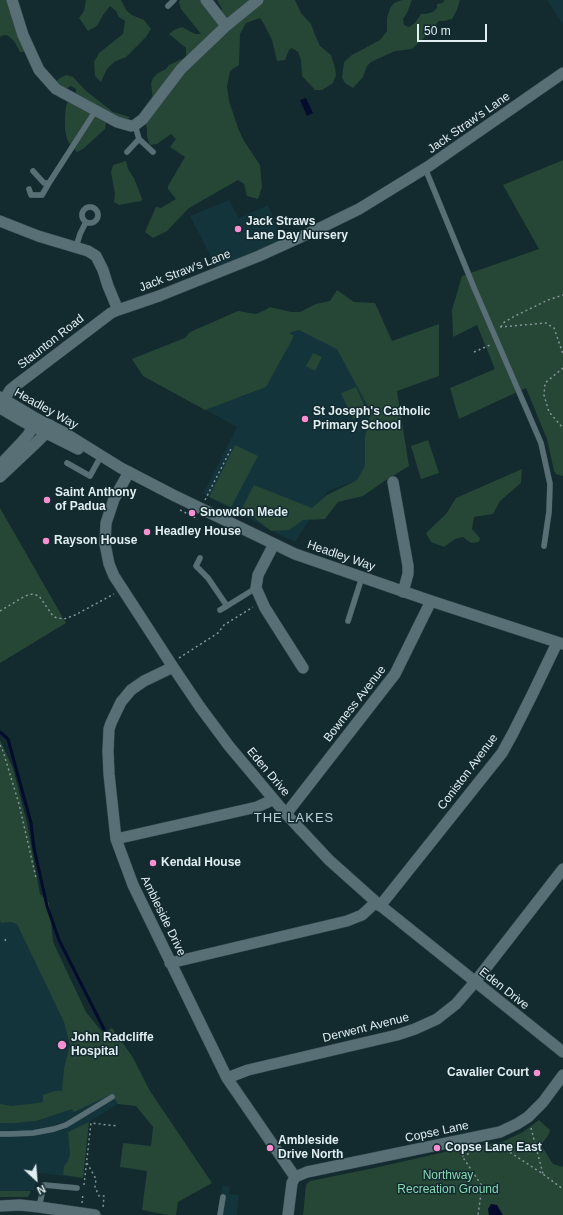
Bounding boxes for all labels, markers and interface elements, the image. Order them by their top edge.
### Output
scale bar [419,16,489,42]
text: 50 m [424,24,451,38]
street label: Jack Straw's Lane [425,89,513,157]
place label: Jack Straws Lane Day Nursery [246,215,348,243]
marker: Jack Straws Lane Day Nursery [233,224,243,234]
street label: Jack Straw's Lane [137,247,233,295]
street label: Staunton Road [15,312,87,372]
street label: Headley Way [11,386,81,432]
place label: St Joseph's Catholic Primary School [313,405,431,433]
marker: St Joseph's Catholic Primary School [300,414,310,424]
place label: Saint Anthony of Padua [55,486,136,514]
marker: Saint Anthony of Padua [42,495,52,505]
place label: Snowdon Mede [200,506,288,520]
marker: Snowdon Mede [187,508,197,518]
place label: Headley House [155,525,241,539]
marker: Headley House [142,527,152,537]
place label: Rayson House [54,534,137,548]
marker: Rayson House [41,536,51,546]
street label: Headley Way [305,538,377,574]
street label: Bowness Avenue [321,663,389,745]
street label: Coniston Avenue [435,731,501,813]
street label: Eden Drive [243,745,293,799]
district label: THE LAKES [254,810,334,826]
place label: Kendal House [161,856,241,870]
marker: Kendal House [148,858,158,868]
street label: Ambleside Drive [137,874,189,958]
street label: Eden Drive [476,965,532,1013]
street label: Derwent Avenue [321,1010,411,1046]
place label: John Radcliffe Hospital [71,1031,154,1059]
marker: John Radcliffe Hospital [56,1039,68,1051]
place label: Cavalier Court [447,1066,529,1080]
marker: Cavalier Court [532,1068,542,1078]
street label: Copse Lane [404,1118,470,1146]
place label: Ambleside Drive North [278,1134,343,1162]
place label: Copse Lane East [445,1141,542,1155]
marker: Ambleside Drive North [265,1143,275,1153]
marker: Copse Lane East [432,1143,442,1153]
north arrow [16,1159,56,1199]
park label: Northway Recreation Ground [397,1169,499,1197]
text: N [35,1183,47,1197]

